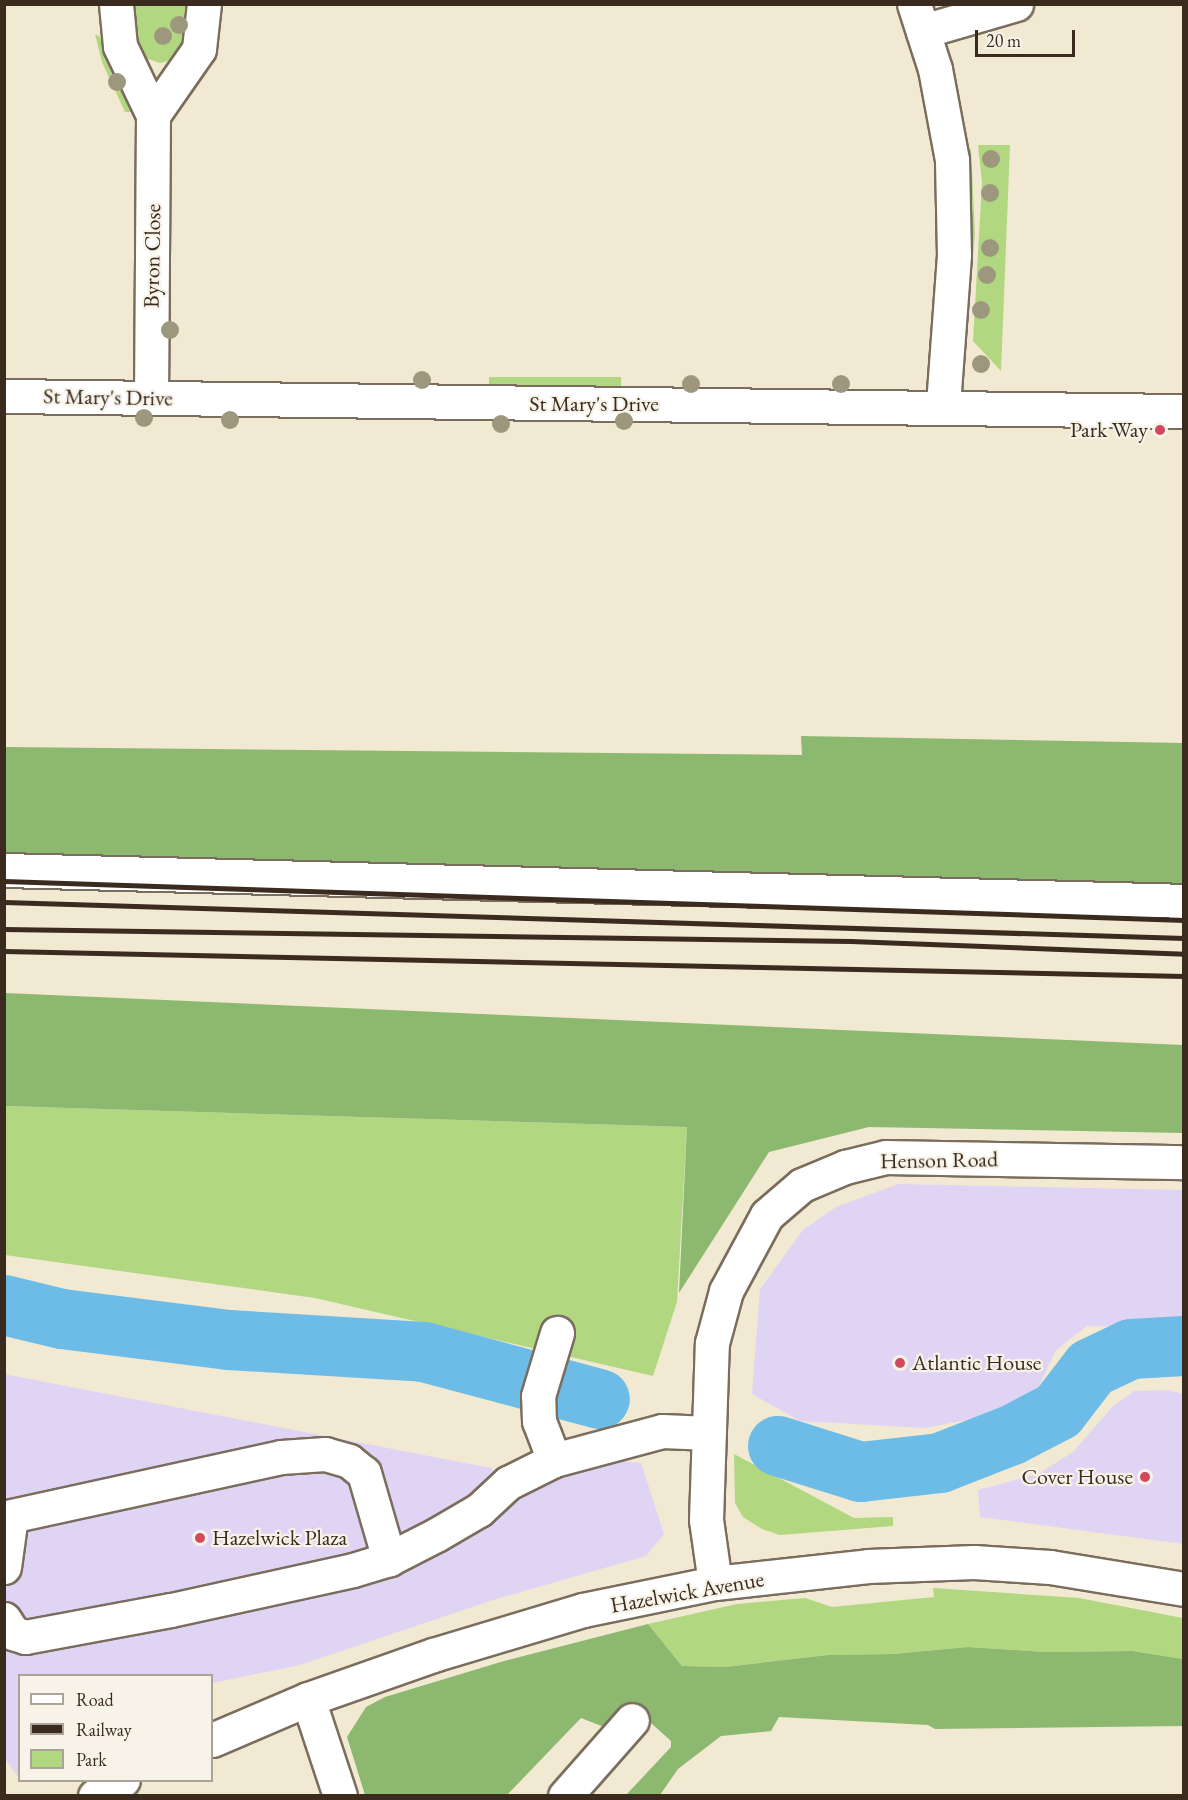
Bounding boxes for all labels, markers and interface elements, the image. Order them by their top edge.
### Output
scale bar [978,18,1078,56]
text: 20 m [986,29,1021,52]
street label: Byron Close [138,204,166,308]
street label: St Mary's Drive [43,383,173,411]
street label: St Mary's Drive [529,391,659,417]
place label: Park Way [1070,417,1148,443]
marker: Park Way [1153,423,1167,437]
street label: Henson Road [880,1146,998,1174]
place label: Atlantic House [912,1350,1041,1376]
marker: Atlantic House [893,1356,907,1370]
place label: Cover House [1021,1464,1133,1490]
marker: Cover House [1138,1470,1152,1484]
place label: Hazelwick Plaza [212,1525,347,1551]
marker: Hazelwick Plaza [193,1531,207,1545]
street label: Hazelwick Avenue [608,1565,766,1619]
legend [18,1674,213,1782]
text: Road [76,1688,114,1711]
text: Railway [76,1718,132,1741]
text: Park [76,1748,107,1771]

